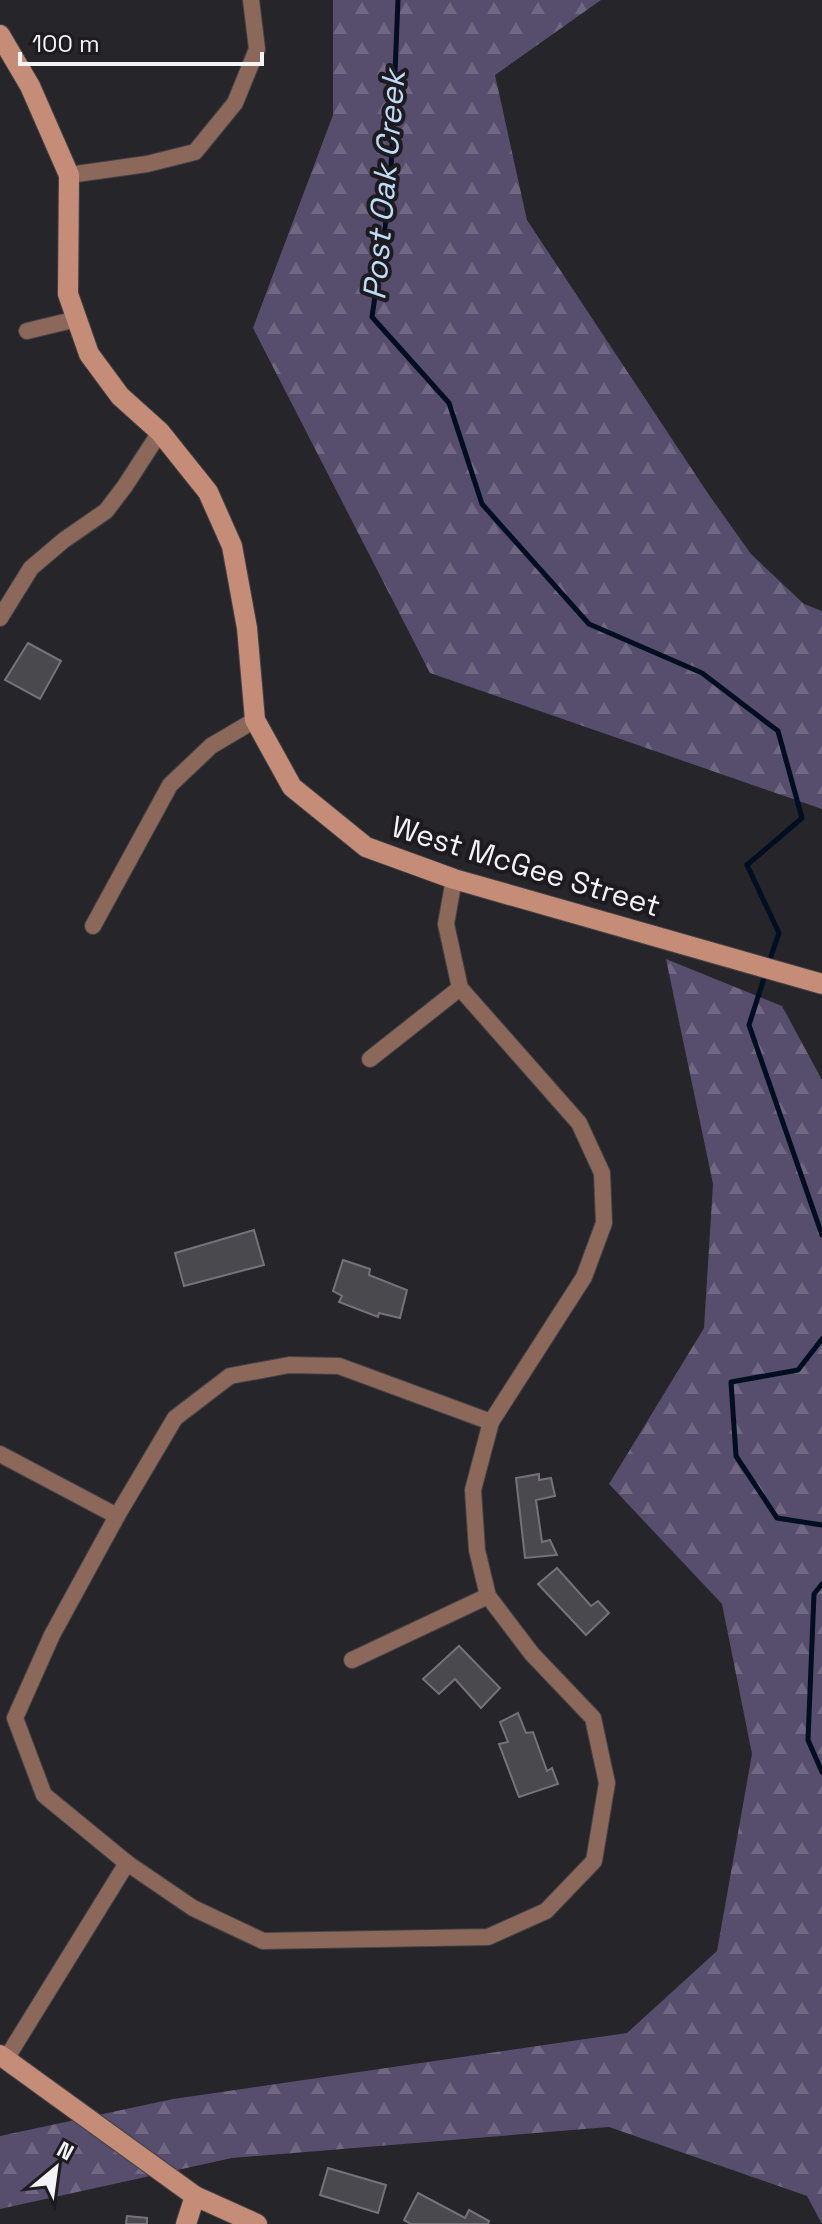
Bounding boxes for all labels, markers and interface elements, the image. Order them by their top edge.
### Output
scale bar [20,16,262,66]
text: 100 m [32,28,100,59]
water label: Post Oak Creek [354,65,414,301]
street label: West McGee Street [387,807,665,925]
north arrow [16,2128,96,2208]
text: N [52,2135,79,2166]

